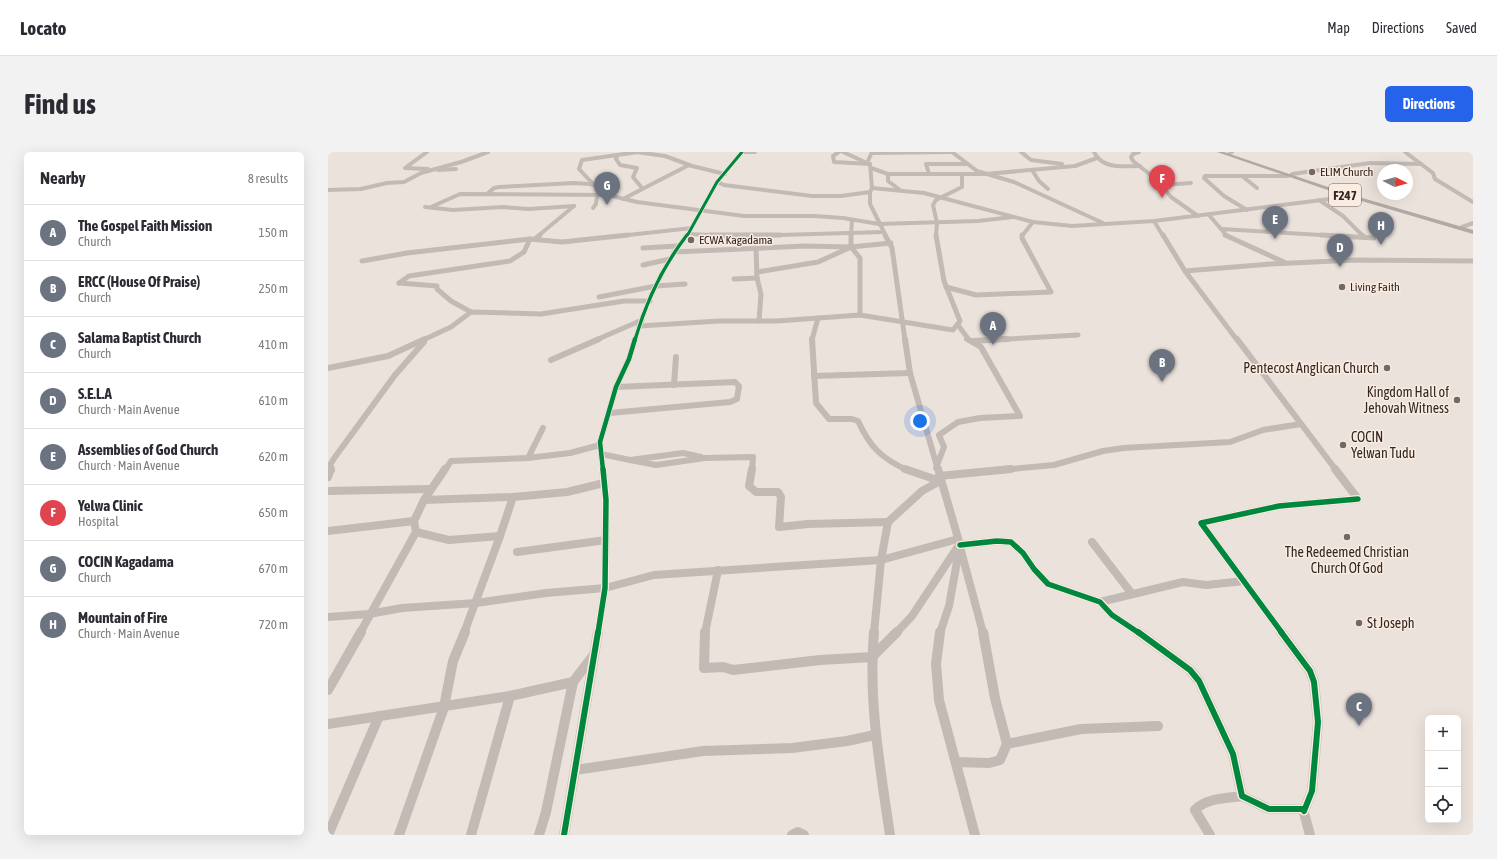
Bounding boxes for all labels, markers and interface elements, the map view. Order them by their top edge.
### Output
text: Locato [20,17,66,39]
text: Map [1327,20,1350,36]
text: Directions [1372,20,1424,36]
text: Saved [1446,20,1477,36]
button: Directions [1385,86,1473,122]
text: Find us [24,88,96,120]
north arrow [1377,164,1413,200]
pin: F [1149,165,1175,198]
place label: ELIM Church [1320,165,1373,179]
marker: ELIM Church [1307,167,1317,177]
text: Nearby [40,168,86,188]
text: 8 results [248,171,288,186]
pin: G [594,172,620,205]
road number: F247 [1329,184,1361,206]
pin: E [1262,206,1288,239]
pin: H [1368,212,1394,245]
text: The Gospel Faith Mission [78,217,212,234]
text: A [50,225,56,240]
text: 150 m [259,225,288,240]
place label: ECWA Kagadama [699,233,773,247]
text: Church [78,234,111,249]
pin: D [1327,234,1353,267]
marker: ECWA Kagadama [686,235,696,245]
text: ERCC (House Of Praise) [78,273,200,290]
place label: Living Faith [1350,280,1400,294]
text: B [50,281,56,296]
text: 250 m [259,281,288,296]
marker: Living Faith [1337,282,1347,292]
text: Church [78,290,111,305]
pin: A [980,312,1006,345]
text: Salama Baptist Church [78,329,201,346]
text: C [50,337,56,352]
text: 410 m [259,337,288,352]
text: Church [78,346,111,361]
pin: B [1149,349,1175,382]
place label: Pentecost Anglican Church [1243,360,1379,376]
marker: Pentecost Anglican Church [1382,363,1392,373]
place label: Kingdom Hall of Jehovah Witness [1364,384,1449,416]
text: S.E.L.A [78,385,112,402]
text: D [49,393,57,408]
text: 610 m [259,393,288,408]
marker: Kingdom Hall of Jehovah Witness [1452,395,1462,405]
text: Church · Main Avenue [78,402,180,417]
your location [910,411,930,431]
place label: COCIN Yelwan Tudu [1351,429,1415,461]
marker: COCIN Yelwan Tudu [1338,440,1348,450]
text: Assemblies of God Church [78,441,218,458]
text: E [50,449,56,464]
text: 620 m [259,449,288,464]
text: Church · Main Avenue [78,458,180,473]
text: Yelwa Clinic [78,497,143,514]
text: F [50,505,56,520]
text: 650 m [259,505,288,520]
text: Hospital [78,514,119,529]
marker: The Redeemed Christian Church Of God [1342,532,1352,542]
place label: The Redeemed Christian Church Of God [1285,544,1409,576]
text: COCIN Kagadama [78,553,174,570]
text: G [50,561,56,576]
text: 670 m [259,561,288,576]
text: Church [78,570,111,585]
text: Mountain of Fire [78,609,168,626]
place label: St Joseph [1367,615,1415,631]
text: H [49,617,57,632]
text: 720 m [259,617,288,632]
marker: St Joseph [1354,618,1364,628]
text: Church · Main Avenue [78,626,180,641]
pin: C [1346,693,1372,726]
map controls [1425,715,1461,823]
button: + [1425,715,1461,751]
button: − [1425,751,1461,787]
button: locate [1425,787,1461,823]

